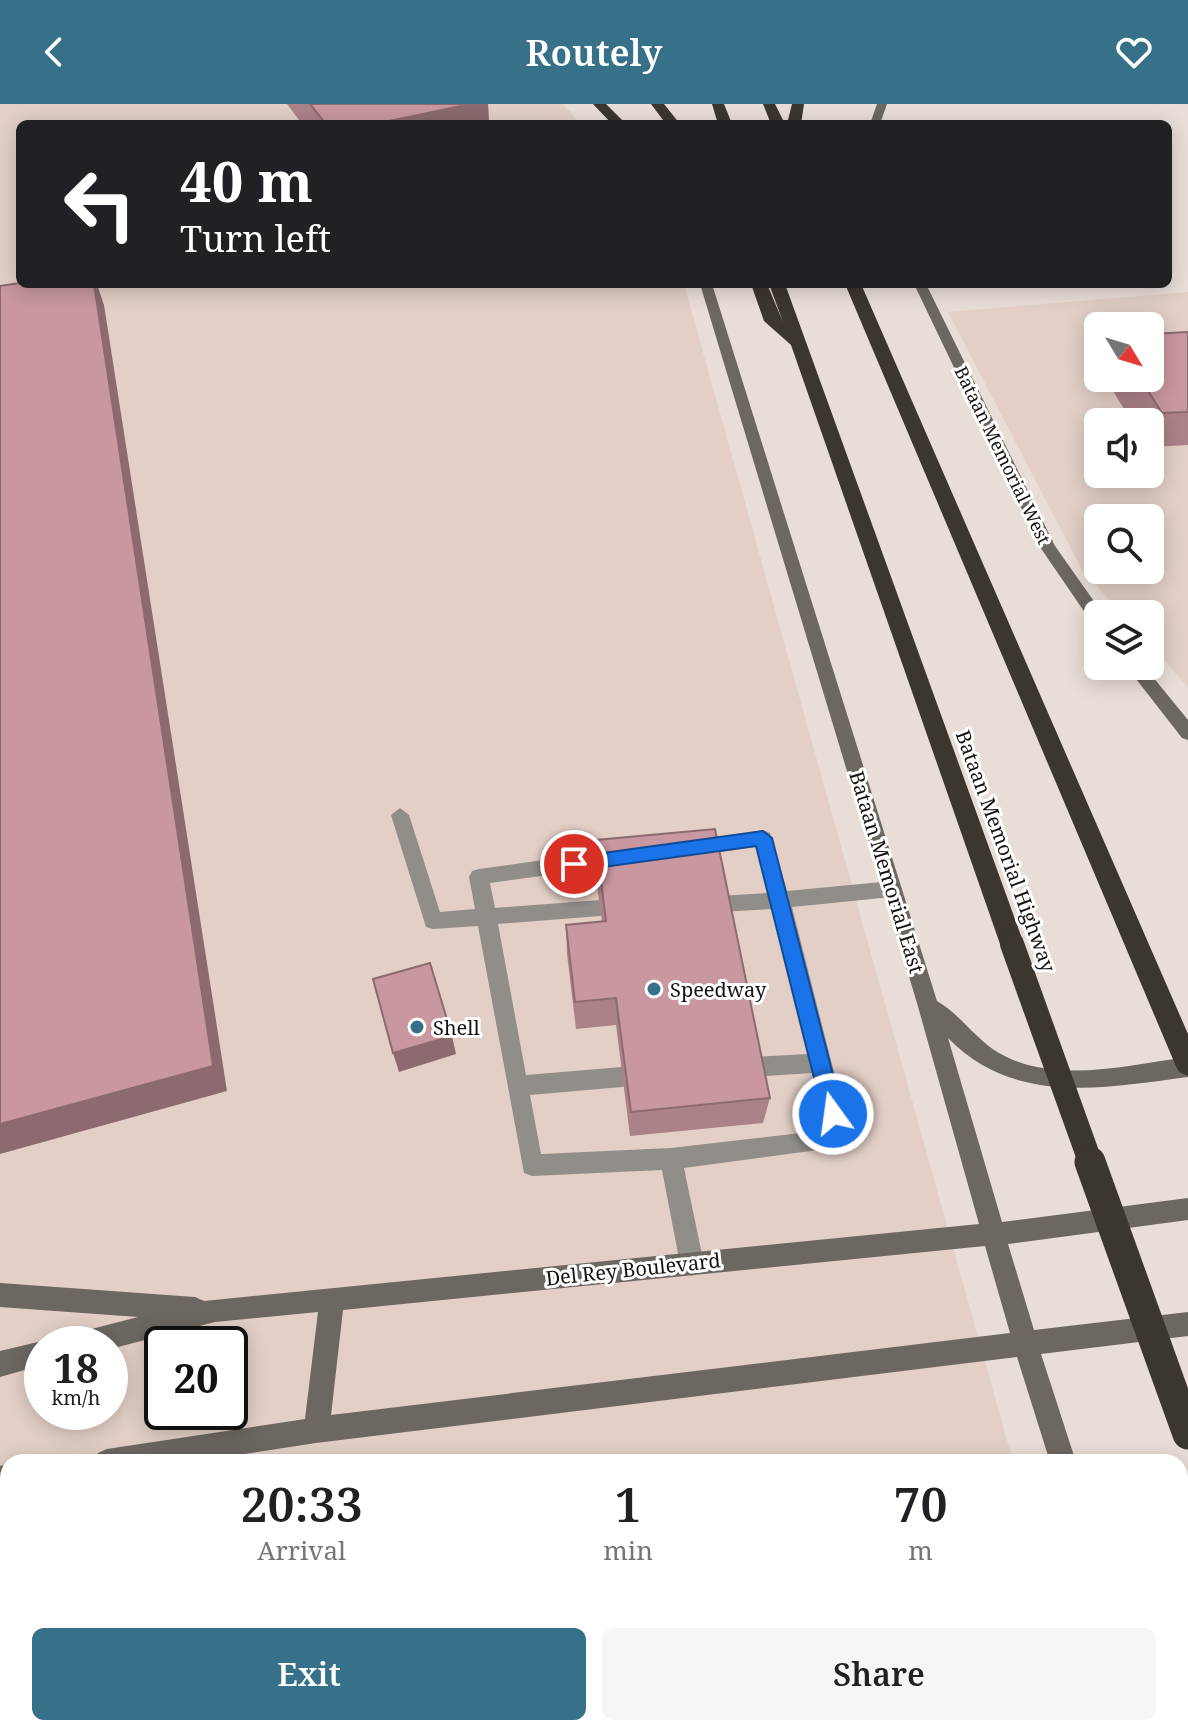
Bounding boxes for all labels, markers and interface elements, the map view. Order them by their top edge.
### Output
text: Routely [526,28,662,77]
icon: back [32,30,76,74]
icon: heart [1112,30,1156,74]
text: 40 m [180,142,313,218]
icon: left [48,152,152,256]
text: Turn left [180,214,331,263]
north arrow [1084,312,1164,392]
map controls [1084,312,1164,680]
street label: Bataan Memorial West [949,362,1057,548]
button: sound [1084,408,1164,488]
button: search [1084,504,1164,584]
button: layers [1084,600,1164,680]
street label: Bataan Memorial Highway [950,726,1063,976]
street label: Bataan Memorial East [843,768,931,976]
pin [540,830,608,898]
icon: arrive [552,842,596,886]
place label: Speedway [670,976,767,1003]
marker: Speedway [645,980,663,998]
place label: Shell [433,1014,480,1041]
marker: Shell [408,1018,426,1036]
position arrow [791,1072,875,1156]
street label: Del Rey Boulevard [544,1246,722,1292]
speed limit sign: 20 [144,1326,248,1430]
text: 18 [53,1340,99,1395]
text: km/h [51,1384,101,1411]
text: 20:33 [240,1471,363,1536]
text: 1 [615,1471,642,1536]
text: 70 [893,1471,948,1536]
text: Arrival [257,1532,346,1568]
text: min [603,1532,653,1568]
text: m [908,1532,933,1568]
button: Exit [32,1628,586,1720]
button: Share [602,1628,1156,1720]

